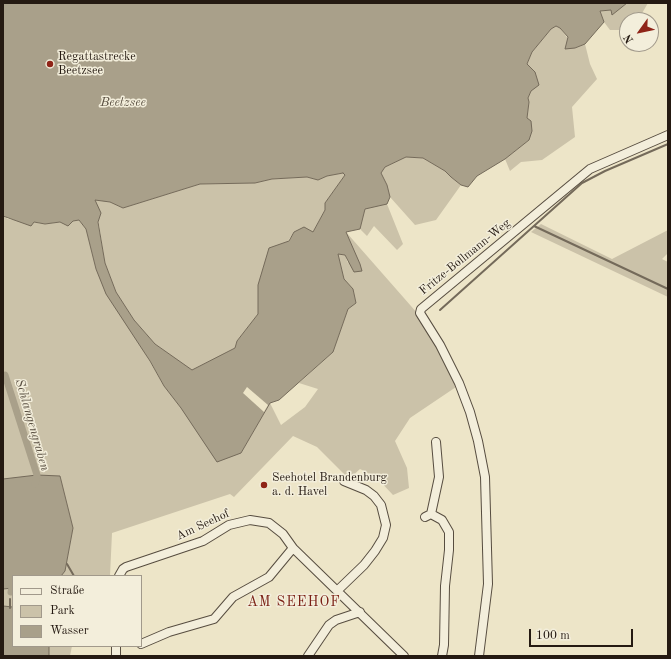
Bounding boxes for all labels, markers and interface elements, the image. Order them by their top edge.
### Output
north arrow [619,12,659,52]
text: N [622,32,636,45]
place label: Regattastrecke Beetzsee [58,50,136,78]
marker: Regattastrecke Beetzsee [45,59,55,69]
water label: Beetzsee [100,95,146,111]
street label: Fritze-Bollmann-Weg [417,216,513,298]
water label: Schlangengraben [11,377,53,473]
place label: Seehotel Brandenburg a. d. Havel [272,471,387,499]
marker: Seehotel Brandenburg a. d. Havel [259,480,269,490]
street label: Am Seehof [174,506,232,544]
legend [12,575,142,647]
text: Straße [50,585,84,597]
district label: AM SEEHOF [247,594,341,610]
text: Park [50,605,75,617]
scale bar [531,621,635,647]
text: Wasser [50,625,89,637]
text: 100 m [536,630,570,642]

